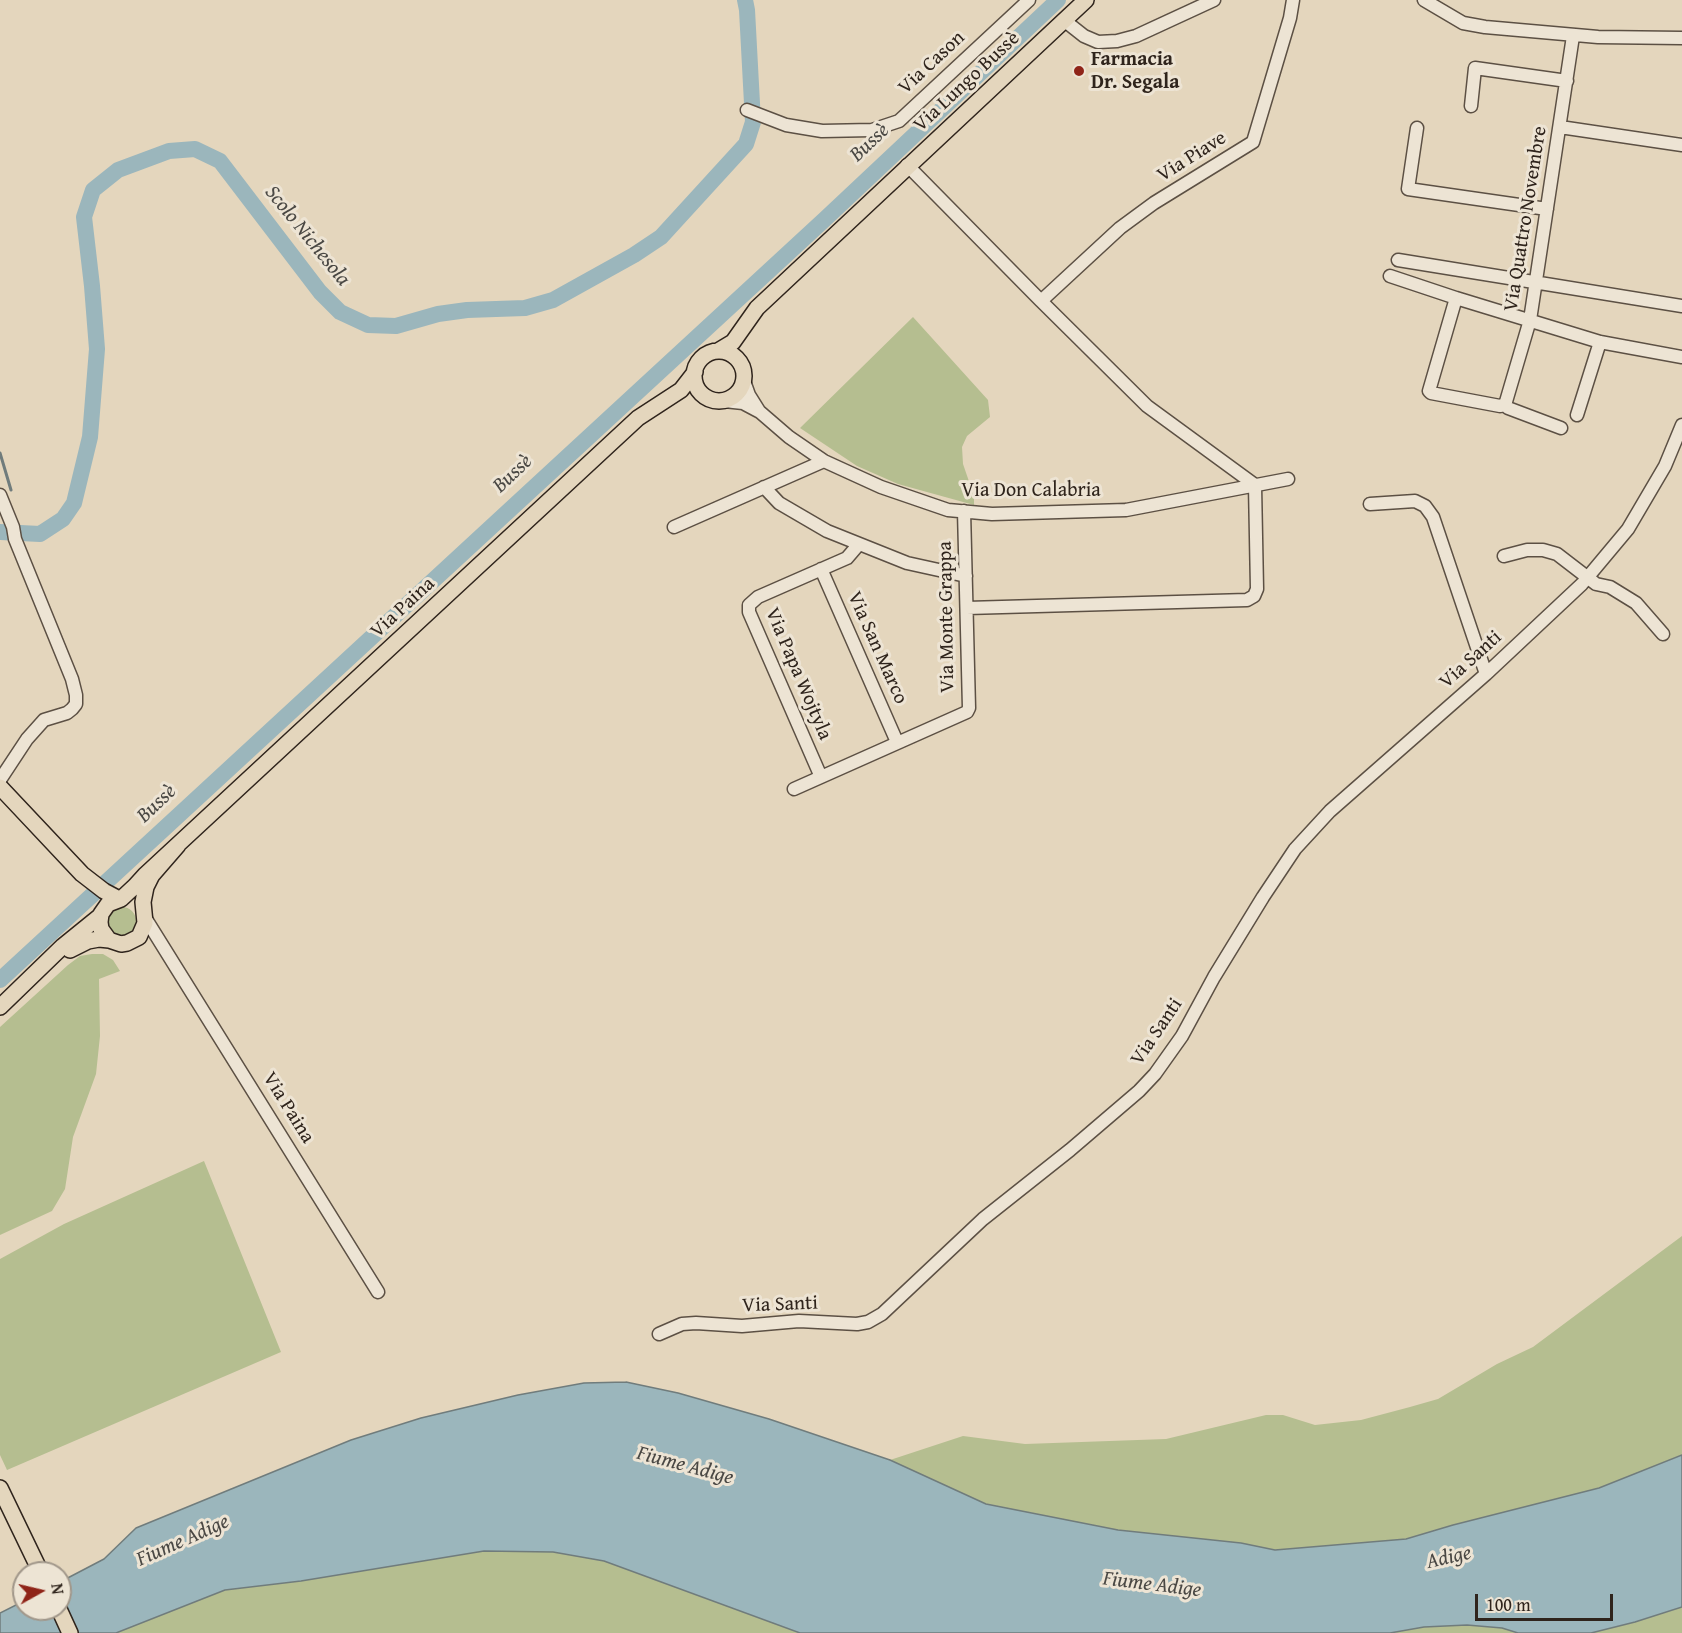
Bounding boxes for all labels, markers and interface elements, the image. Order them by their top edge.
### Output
street label: Via Cason [894,26,970,100]
street label: Via Lungo Bussè [909,27,1025,137]
place label: Farmacia Dr. Segala [1091,48,1179,95]
marker: Farmacia Dr. Segala [1072,64,1086,78]
water label: Bussè [845,118,895,168]
street label: Via Quattro Novembre [1499,125,1553,313]
street label: Via Piave [1153,126,1231,188]
water label: Scolo Nichesola [259,181,355,291]
water label: Bussè [488,449,538,499]
street label: Via Don Calabria [961,479,1101,503]
street label: Via Monte Grappa [934,541,960,693]
street label: Via Paina [366,572,440,644]
street label: Via San Marco [842,588,912,708]
street label: Via Papa Wojtyla [759,604,837,744]
street label: Via Santi [1435,626,1507,694]
water label: Bussè [132,779,182,829]
street label: Via Santi [1126,994,1188,1070]
street label: Via Paina [257,1068,319,1148]
street label: Via Santi [742,1292,818,1318]
water label: Fiume Adige [634,1441,736,1491]
water label: Fiume Adige [133,1509,233,1573]
water label: Adige [1424,1541,1474,1575]
north arrow [12,1561,72,1621]
water label: Fiume Adige [1101,1566,1203,1604]
text: N [45,1582,70,1596]
scale bar [1478,1582,1616,1620]
text: 100 m [1486,1591,1531,1618]

